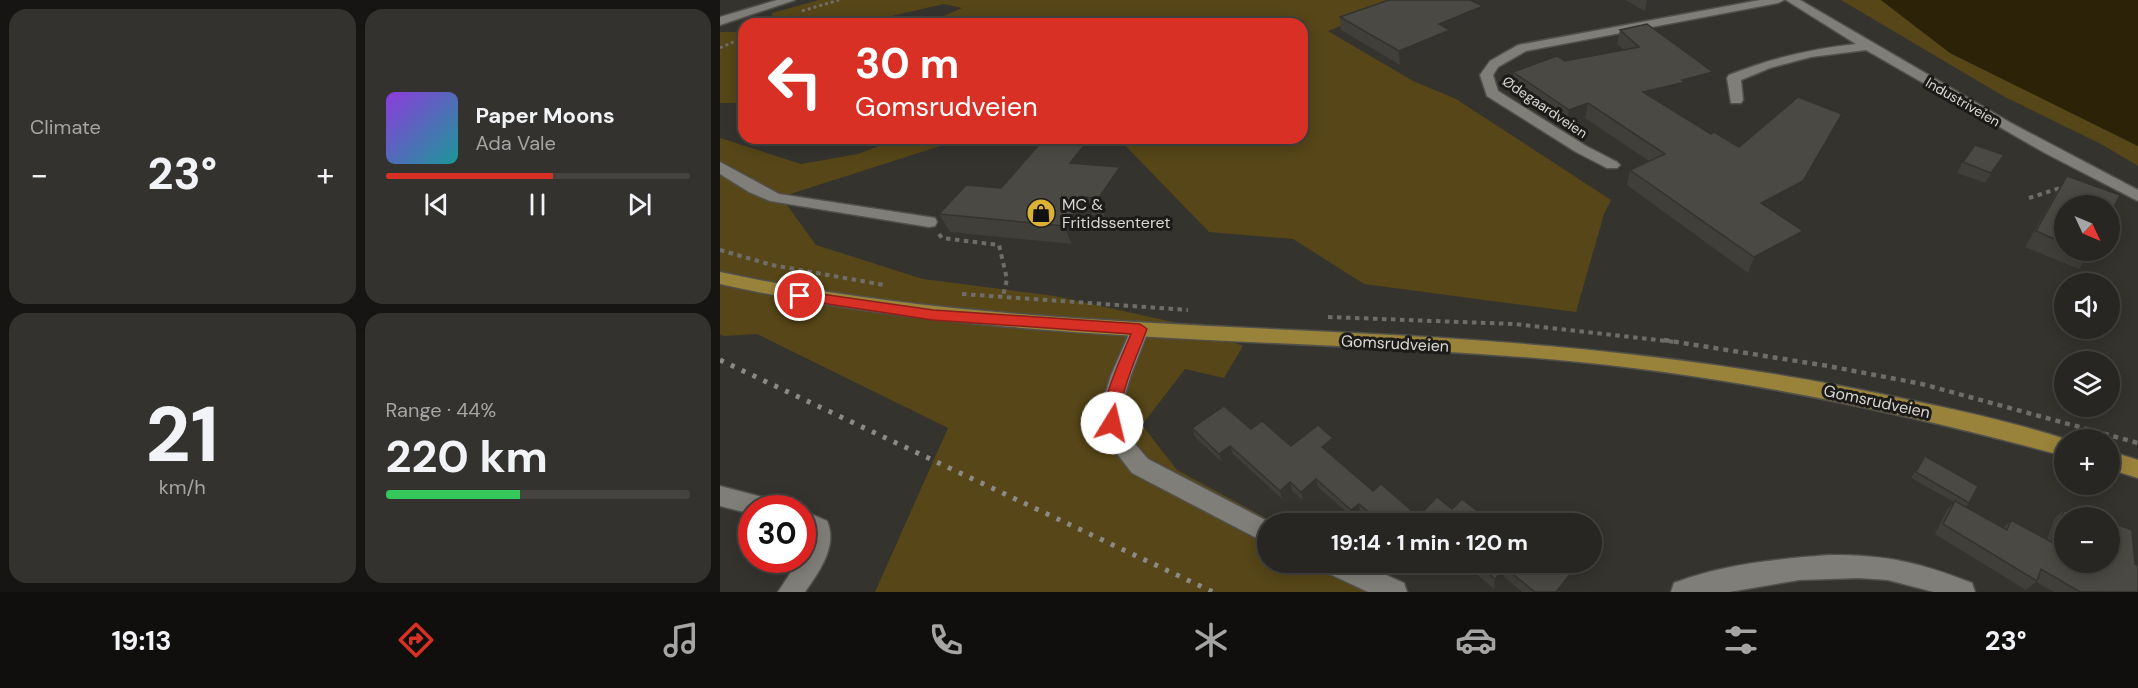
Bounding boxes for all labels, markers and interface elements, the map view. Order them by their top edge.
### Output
text: 30 m [855,36,959,91]
icon: left [756,42,834,120]
street label: Ødegaardveien [1499,72,1591,142]
street label: Industriveien [1922,73,2004,131]
text: Gomsrudveien [855,89,1038,124]
text: Paper Moons [476,101,615,130]
text: Climate [30,114,101,140]
text: Ada Vale [476,130,556,156]
text: 23° [148,144,217,203]
text: − [30,153,48,196]
text: + [316,153,335,196]
icon: previous [420,188,453,221]
icon: pause [521,188,554,221]
icon: next [623,188,656,221]
place label: MC & Fritidssenteret [1062,194,1171,233]
north arrow [2054,195,2120,261]
map controls [2054,195,2120,573]
shop icon: MC & Fritidssenteret [1025,197,1057,229]
pin [774,270,825,321]
button: sound [2054,273,2120,339]
icon: arrive [783,279,816,312]
street label: Gomsrudveien [1340,330,1450,357]
button: layers [2054,351,2120,417]
street label: Gomsrudveien [1822,380,1932,423]
text: 21 [146,384,219,485]
position arrow [1080,391,1144,455]
text: Range · 44% [386,397,496,423]
text: 220 km [386,427,548,486]
button: + [2054,429,2120,495]
text: km/h [159,474,206,500]
speed limit sign: 30 [738,495,816,573]
button: − [2054,507,2120,573]
text: 19:14 · 1 min · 120 m [1331,528,1528,557]
icon: directions [395,619,437,661]
icon: music [660,619,702,661]
icon: phone [925,619,967,661]
icon: climate [1190,619,1232,661]
icon: car [1455,619,1497,661]
icon: filters [1720,619,1762,661]
text: 19:13 [112,623,171,658]
text: 23° [1985,623,2026,658]

